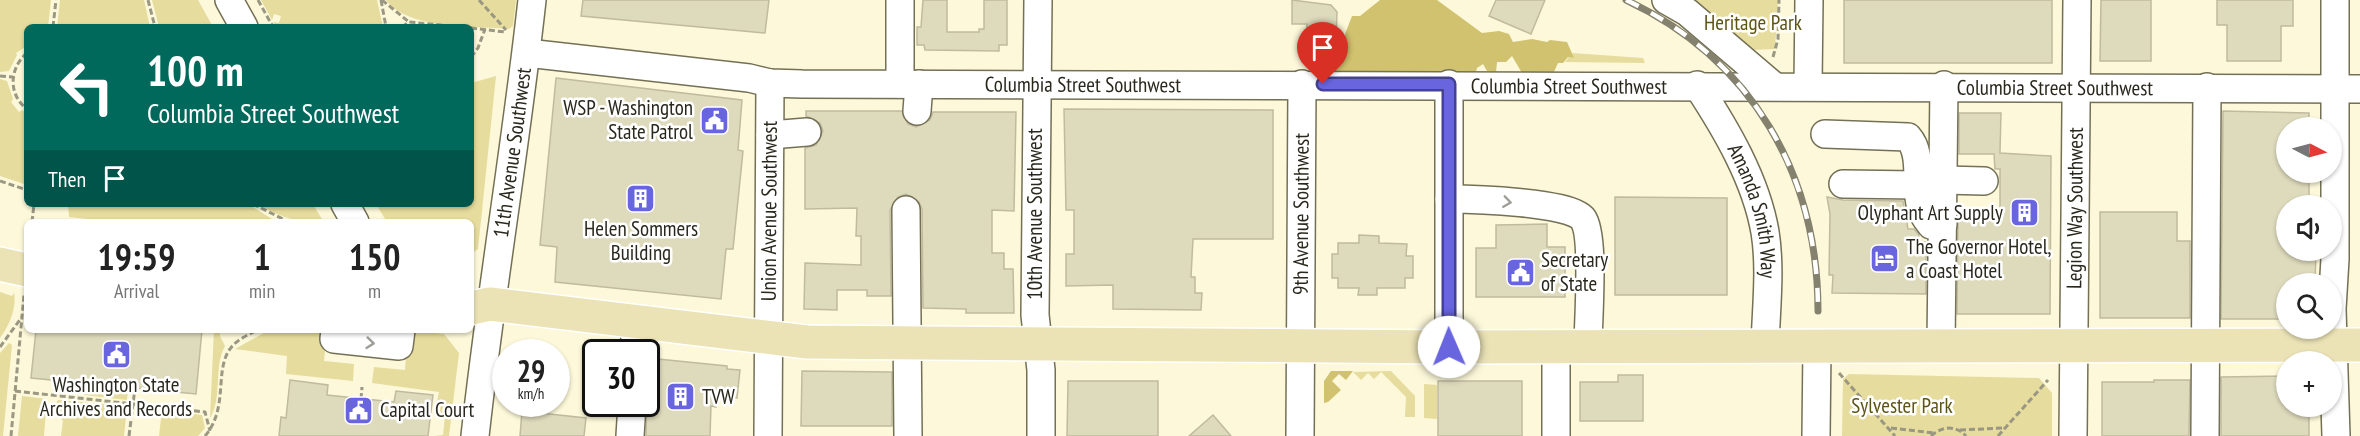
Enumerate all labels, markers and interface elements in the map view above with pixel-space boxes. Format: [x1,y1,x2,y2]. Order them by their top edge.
park label: Heritage Park [1704,9,1802,36]
pin [1297,22,1348,84]
icon: arrive [1306,31,1339,64]
text: 100 m [147,43,244,98]
icon: left [48,48,126,126]
street label: 11th Avenue Southwest [487,66,537,239]
street label: Columbia Street Southwest [985,71,1181,98]
street label: Columbia Street Southwest [1471,72,1667,100]
street label: Columbia Street Southwest [1957,74,2153,101]
place label: WSP - Washington State Patrol [563,94,693,145]
text: Columbia Street Southwest [147,96,399,130]
public building icon: WSP - Washington State Patrol [698,104,730,136]
north arrow [2276,117,2342,183]
map controls [2276,117,2342,417]
street label: Union Avenue Southwest [755,120,783,301]
street label: Legion Way Southwest [2060,127,2089,289]
street label: 10th Avenue Southwest [1021,128,1048,300]
street label: 9th Avenue Southwest [1287,133,1315,295]
street label: Amanda Smith Way [1722,139,1782,279]
icon: arrive [98,162,131,195]
text: Then [48,165,86,193]
building icon: Helen Sommers Building [625,182,657,214]
one-way arrow [1503,195,1512,208]
button: sound [2276,195,2342,261]
building icon: Olyphant Art Supply [2008,197,2040,229]
place label: Olyphant Art Supply [1857,199,2003,226]
place label: Helen Sommers Building [584,215,698,266]
text: 19:59 [98,233,175,280]
text: 1 [253,233,271,280]
text: 150 [349,233,400,280]
place label: The Governor Hotel, a Coast Hotel [1906,233,2052,284]
hotel icon: The Governor Hotel, a Coast Hotel [1869,243,1901,275]
place label: Secretary of State [1541,246,1608,297]
public building icon: Secretary of State [1504,256,1536,288]
button: search [2276,273,2342,339]
text: Arrival [114,278,159,304]
text: min [249,278,275,304]
text: m [368,278,381,304]
position arrow [1417,315,1481,379]
one-way arrow [365,336,374,349]
public building icon: Washington State Archives and Records [100,338,132,370]
speed limit sign: 30 [582,339,660,417]
text: 29 [517,351,545,390]
button: + [2276,351,2342,417]
place label: Washington State Archives and Records [40,371,192,422]
building icon: TVW [665,381,697,413]
place label: TVW [702,383,735,410]
text: km/h [518,384,544,403]
park label: Sylvester Park [1851,392,1953,419]
public building icon: Capital Court [343,394,375,426]
place label: Capital Court [380,396,474,423]

